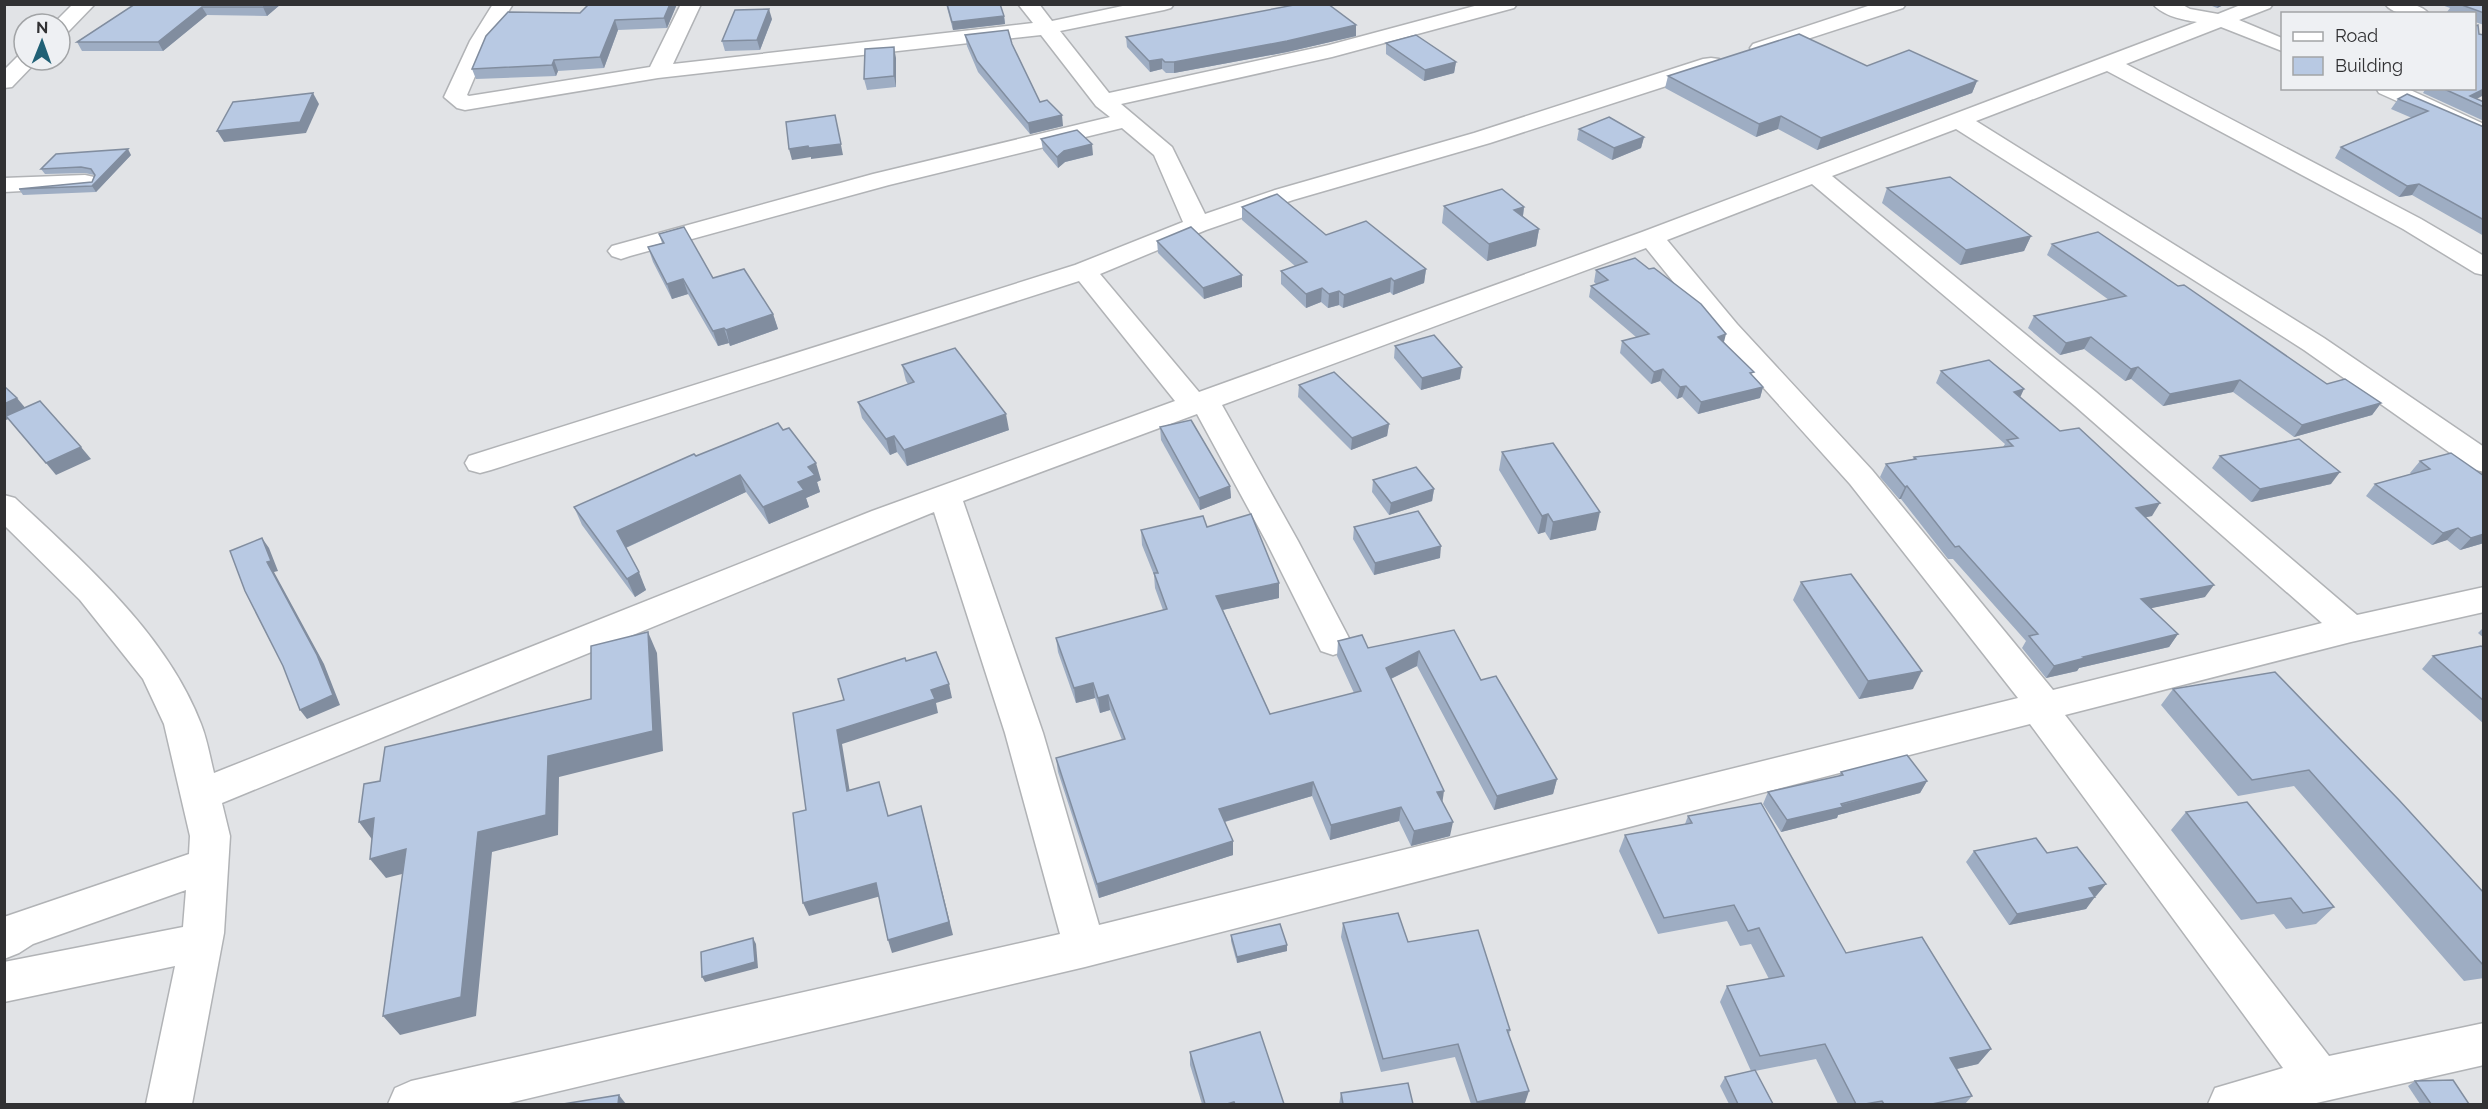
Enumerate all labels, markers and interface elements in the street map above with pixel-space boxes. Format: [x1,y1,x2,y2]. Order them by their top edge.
north arrow [12,12,72,72]
legend [2281,12,2476,90]
text: N [36,18,49,37]
text: Road [2335,25,2378,46]
text: Building [2335,55,2403,76]

